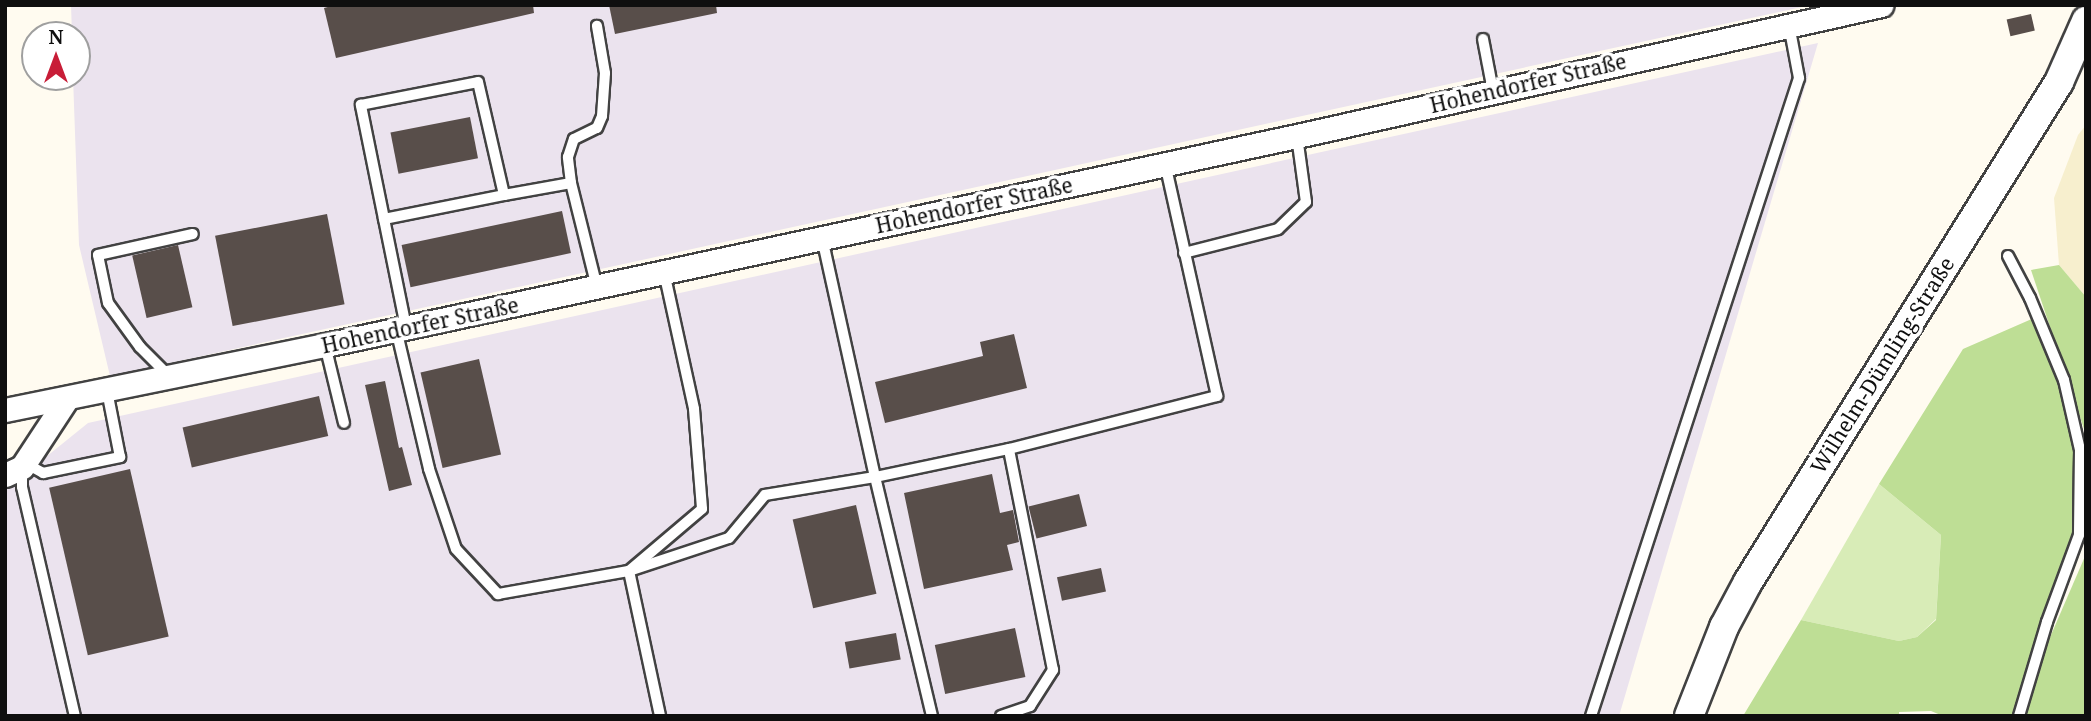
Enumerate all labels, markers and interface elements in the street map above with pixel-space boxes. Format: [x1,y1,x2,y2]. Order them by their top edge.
north arrow [21,21,91,91]
text: N [49,24,63,50]
street label: Hohendorfer Straße [1427,48,1629,118]
street label: Hohendorfer Straße [873,172,1075,238]
street label: Wilhelm-Dümling-Straße [1805,252,1959,478]
street label: Hohendorfer Straße [319,292,521,358]

